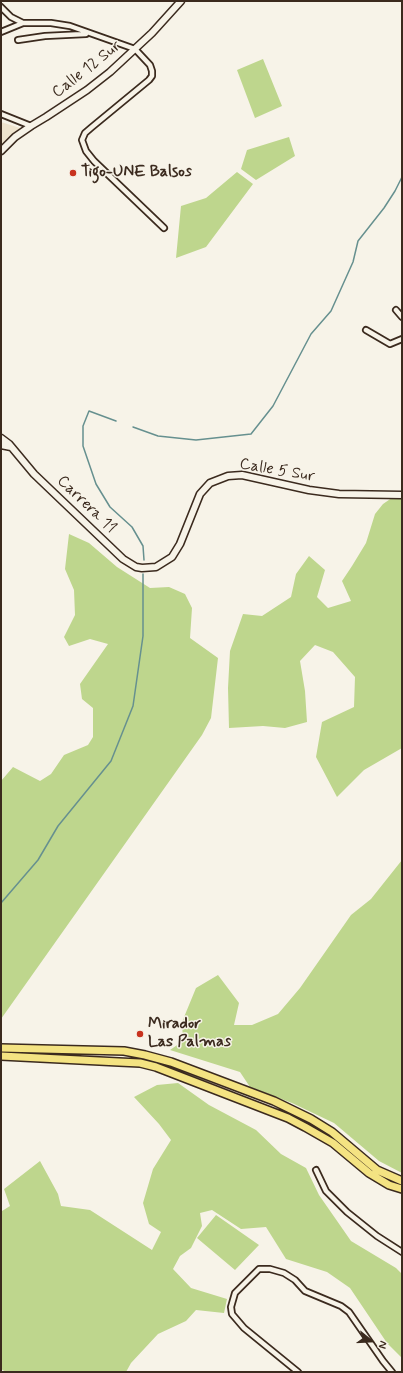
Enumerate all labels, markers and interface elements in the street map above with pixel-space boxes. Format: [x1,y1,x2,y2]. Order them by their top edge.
street label: Calle 12 Sur [49,37,125,103]
place label: Tigo-UNE Balsos [81,163,192,183]
marker: Tigo-UNE Balsos [68,168,78,178]
street label: Calle 5 Sur [238,455,316,487]
street label: Carrera 11 [52,472,120,538]
place label: Mirador Las Palmas [148,1015,231,1053]
marker: Mirador Las Palmas [135,1029,145,1039]
north arrow [351,1321,391,1361]
text: N [375,1339,390,1350]

